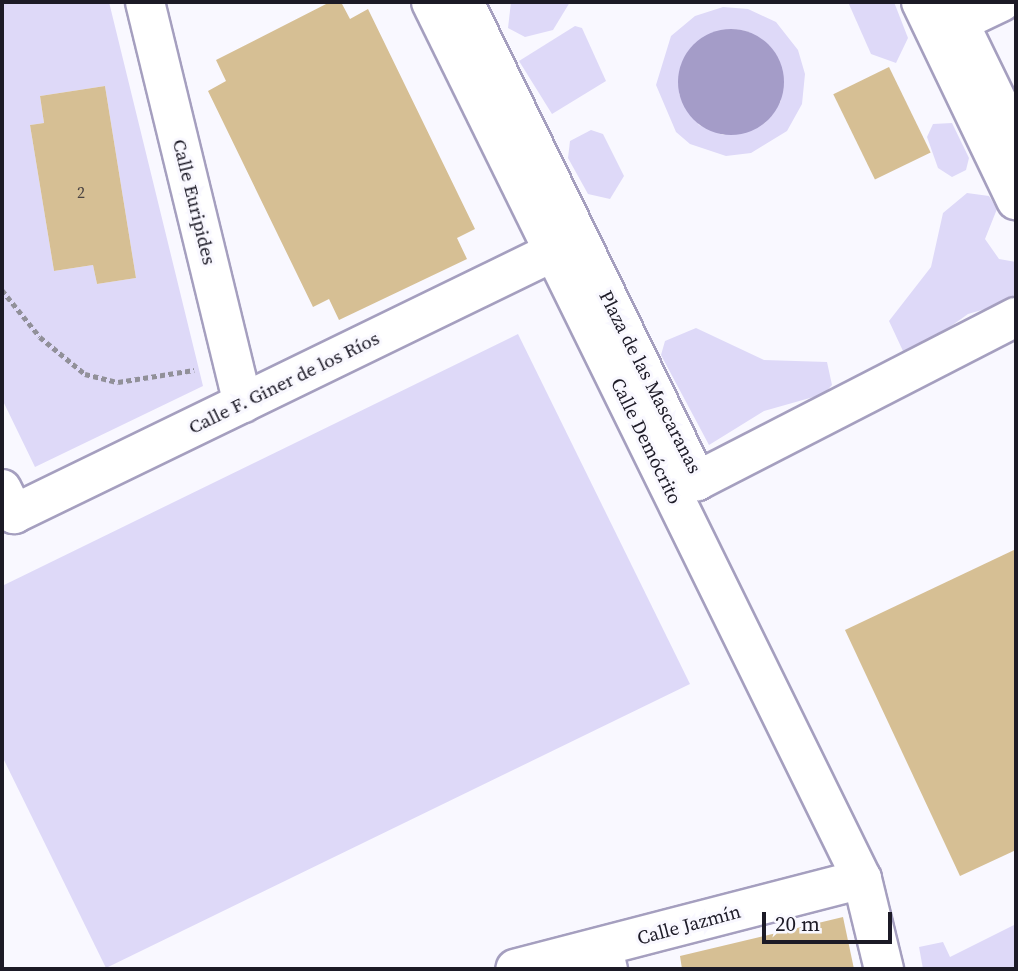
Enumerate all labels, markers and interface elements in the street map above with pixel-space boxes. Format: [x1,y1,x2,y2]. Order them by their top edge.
street label: Calle Euripides [167,137,221,267]
house number: 2 [77,182,85,202]
street label: Plaza de las Mascaranas [594,287,706,477]
street label: Calle F. Giner de los Ríos [185,327,383,439]
street label: Calle Demócrito [606,374,686,508]
scale bar [766,898,895,942]
street label: Calle Jazmín [635,900,743,950]
text: 20 m [775,909,820,938]

